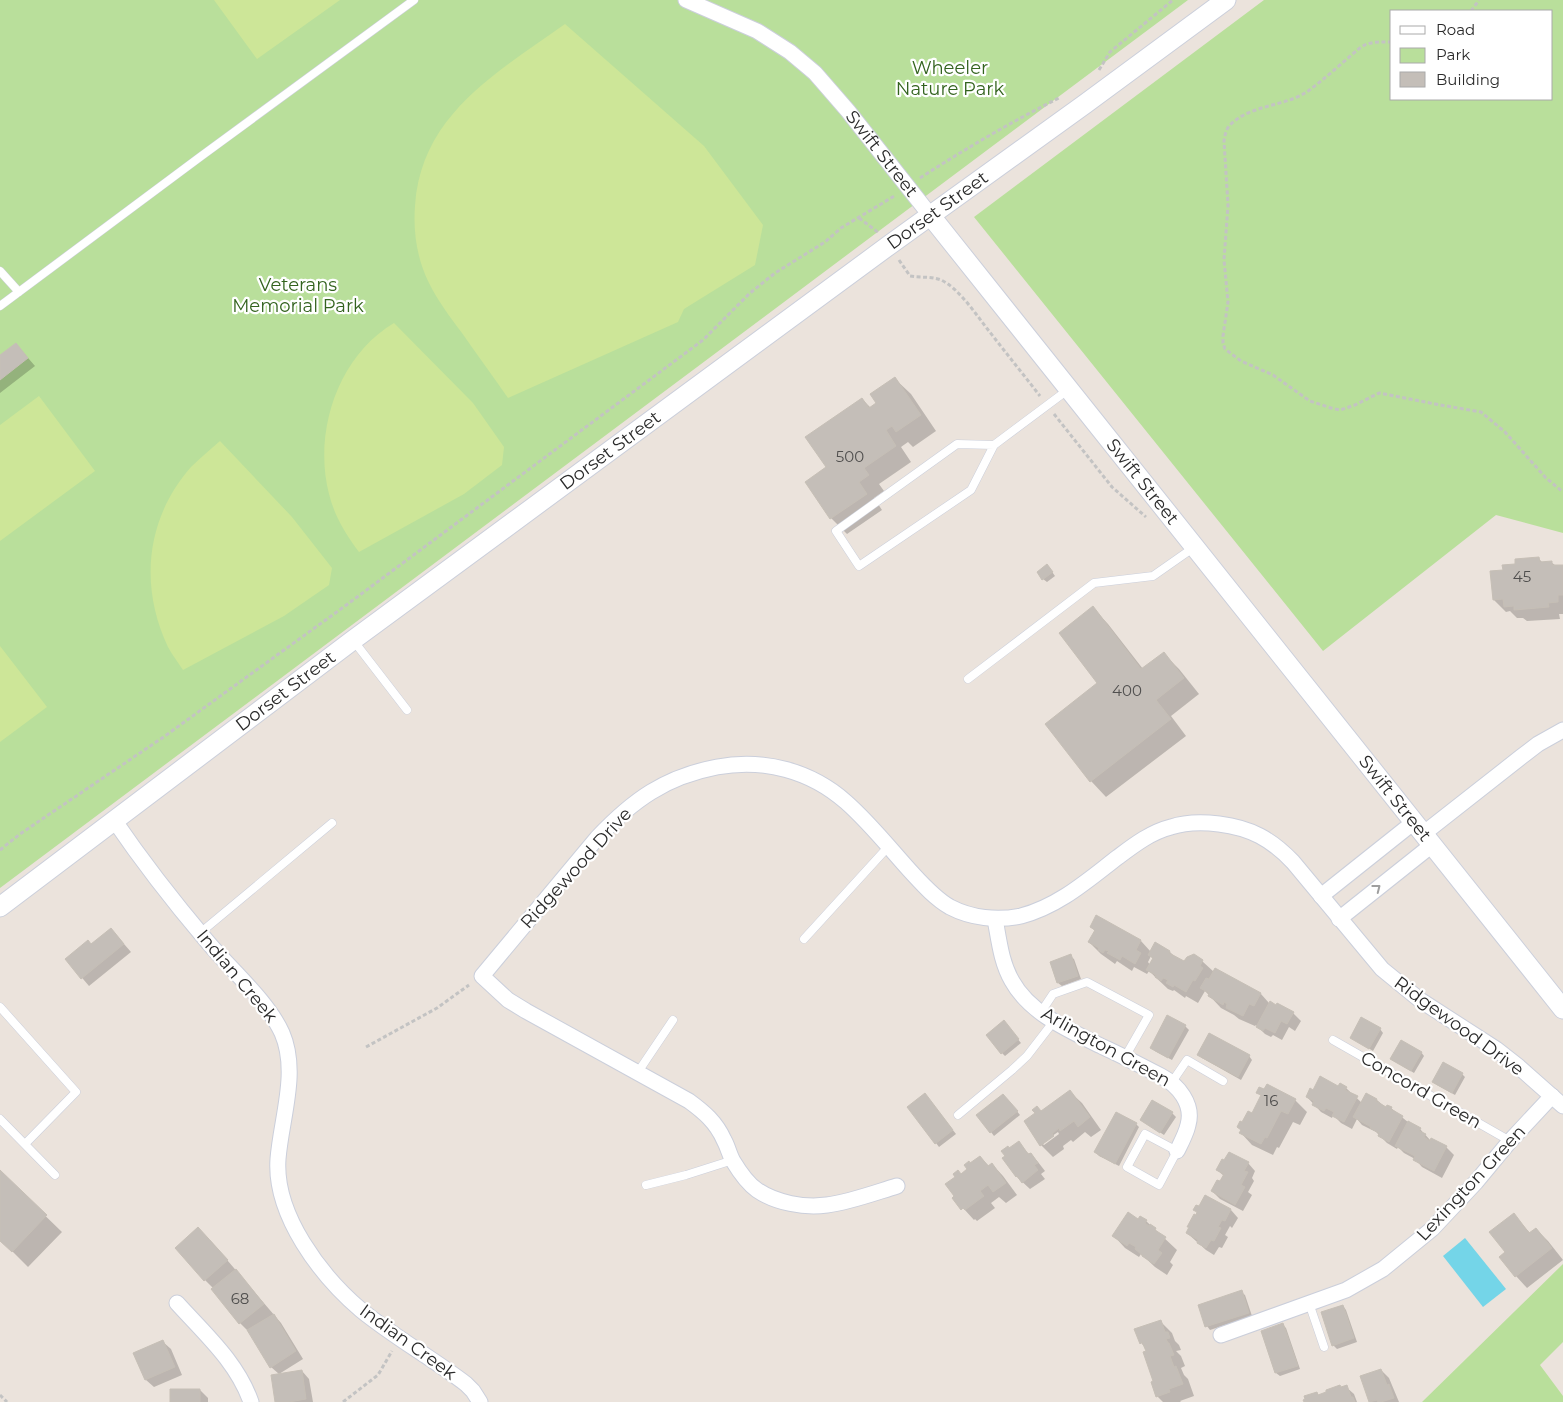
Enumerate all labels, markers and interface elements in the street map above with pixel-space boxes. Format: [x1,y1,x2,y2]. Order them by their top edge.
legend [1390,10,1553,100]
text: Road [1436,20,1475,39]
text: Park [1436,45,1470,64]
park label: Wheeler Nature Park [896,57,1004,100]
text: Building [1436,70,1500,89]
street label: Swift Street [841,106,923,201]
street label: Dorset Street [883,166,992,254]
park label: Veterans Memorial Park [232,274,364,317]
street label: Dorset Street [556,406,665,495]
street label: Swift Street [1102,434,1184,529]
house number: 500 [836,447,864,466]
house number: 45 [1513,567,1531,586]
street label: Dorset Street [231,646,340,736]
house number: 400 [1112,681,1142,700]
street label: Swift Street [1354,751,1436,846]
street label: Ridgewood Drive [516,803,636,933]
one-way arrow [1371,886,1380,894]
street label: Indian Creek [192,925,282,1027]
street label: Ridgewood Drive [1390,971,1528,1081]
street label: Arlington Green [1038,1002,1174,1092]
street label: Concord Green [1357,1047,1485,1133]
house number: 16 [1264,1091,1278,1110]
street label: Lexington Green [1412,1121,1530,1245]
house number: 68 [231,1289,249,1308]
street label: Indian Creek [355,1299,461,1385]

